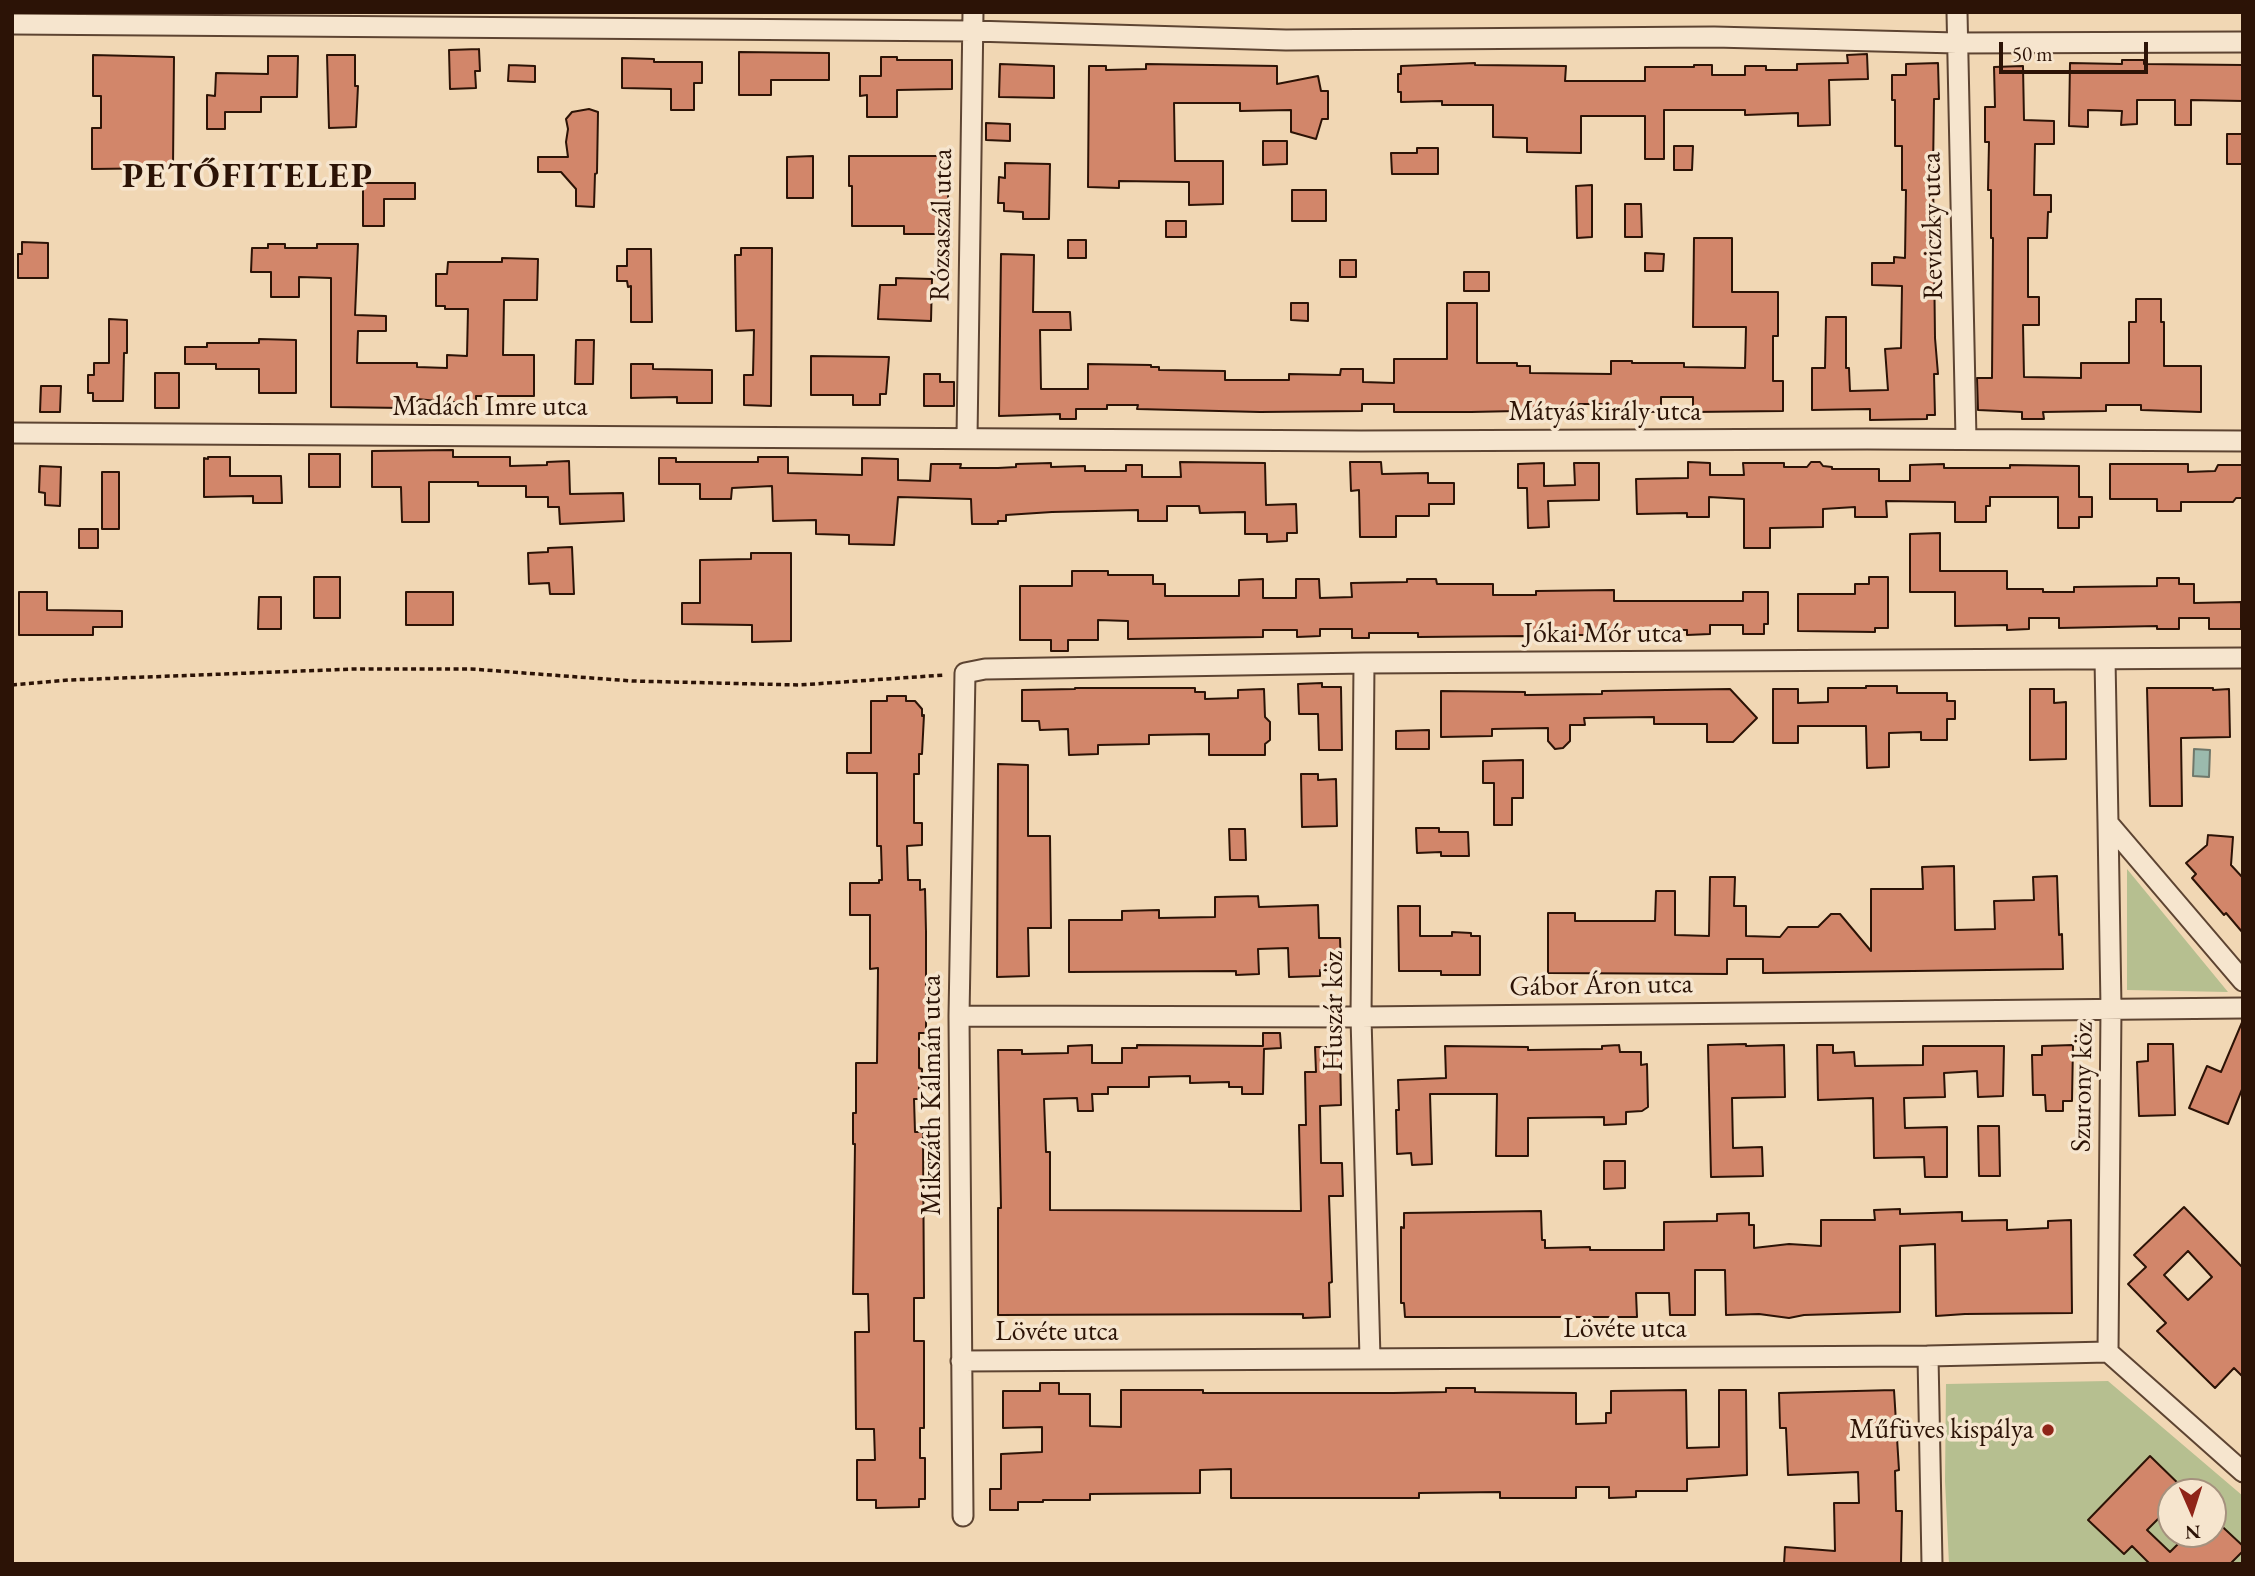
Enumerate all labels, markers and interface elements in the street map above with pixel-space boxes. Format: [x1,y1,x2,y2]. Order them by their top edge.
scale bar [2003,28,2152,72]
text: 50 m [2012,40,2053,67]
street label: Rózsaszál utca [924,148,960,302]
street label: Reviczky utca [1915,152,1951,300]
district label: PETŐFITELEP [123,156,373,198]
street label: Madách Imre utca [392,390,588,424]
street label: Mátyás király utca [1508,395,1702,429]
street label: Jókai Mór utca [1524,617,1682,651]
street label: Huszár köz [1317,951,1351,1071]
street label: Gábor Áron utca [1509,968,1693,1004]
street label: Mikszáth Kálmán utca [915,975,949,1215]
street label: Szurony köz [2065,1022,2101,1152]
street label: Lövéte utca [1563,1312,1687,1346]
street label: Lövéte utca [995,1315,1119,1349]
place label: Műfüves kispálya [1849,1413,2034,1447]
marker: Műfüves kispálya [2040,1422,2056,1438]
north arrow [2157,1478,2227,1548]
text: N [2185,1520,2201,1545]

